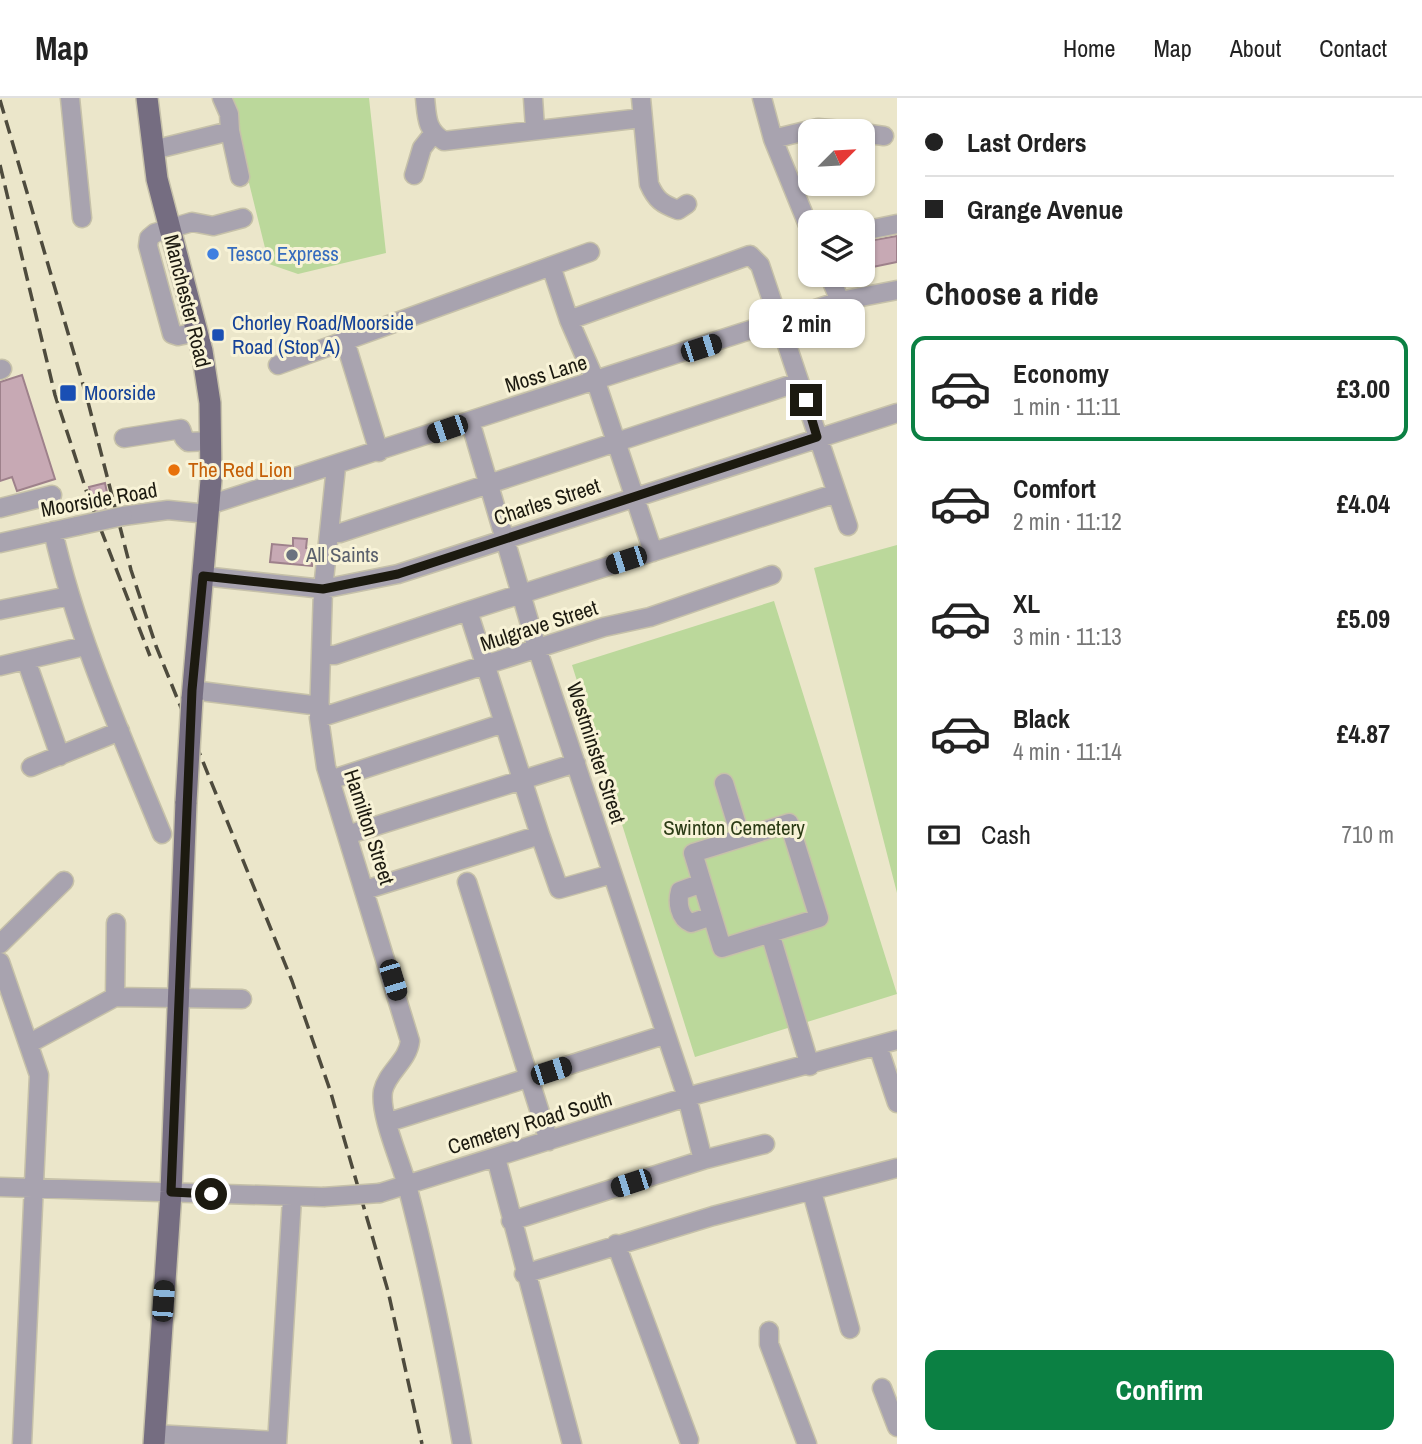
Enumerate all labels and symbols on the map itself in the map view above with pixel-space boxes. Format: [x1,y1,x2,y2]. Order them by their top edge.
north arrow [798,119,875,196]
street label: Manchester Road [157,231,218,370]
place label: Tesco Express [227,239,339,268]
marker: Tesco Express [205,246,221,262]
callout: 2 min [748,299,864,348]
place label: Chorley Road/Moorside Road (Stop A) [232,308,414,361]
marker: Chorley Road/Moorside Road (Stop A) [210,327,226,343]
car [678,332,725,364]
street label: Moss Lane [501,347,590,400]
place label: Moorside [84,378,156,407]
marker: Moorside [58,383,78,403]
route end [790,384,822,416]
car [424,412,471,446]
place label: The Red Lion [188,455,292,484]
marker: The Red Lion [166,462,182,478]
street label: Charles Street [490,471,604,532]
street label: Moorside Road [38,475,159,524]
place label: All Saints [305,540,379,569]
car [603,544,650,576]
marker: All Saints [284,547,300,563]
street label: Mulgrave Street [477,593,601,658]
street label: Westminster Street [560,678,633,827]
street label: Hamilton Street [337,765,402,888]
park label: Swinton Cemetery [663,813,805,842]
car [377,957,410,1003]
car [528,1055,575,1087]
street label: Cemetery Road South [444,1084,616,1161]
car [608,1167,655,1199]
route start [195,1178,227,1210]
car [152,1279,175,1323]

